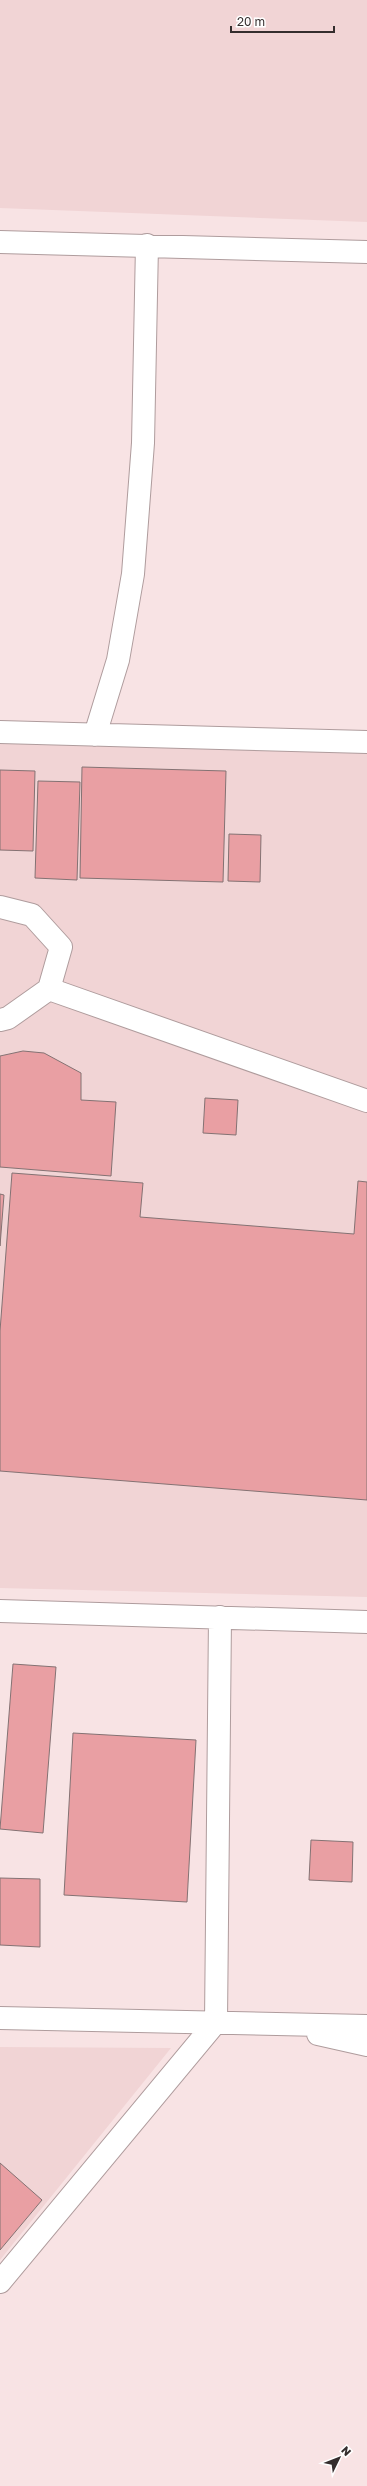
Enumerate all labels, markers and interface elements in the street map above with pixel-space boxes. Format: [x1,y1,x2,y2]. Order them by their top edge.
scale bar [231,8,334,34]
text: 20 m [237,14,265,29]
north arrow [319,2438,359,2478]
text: N [339,2443,354,2458]

